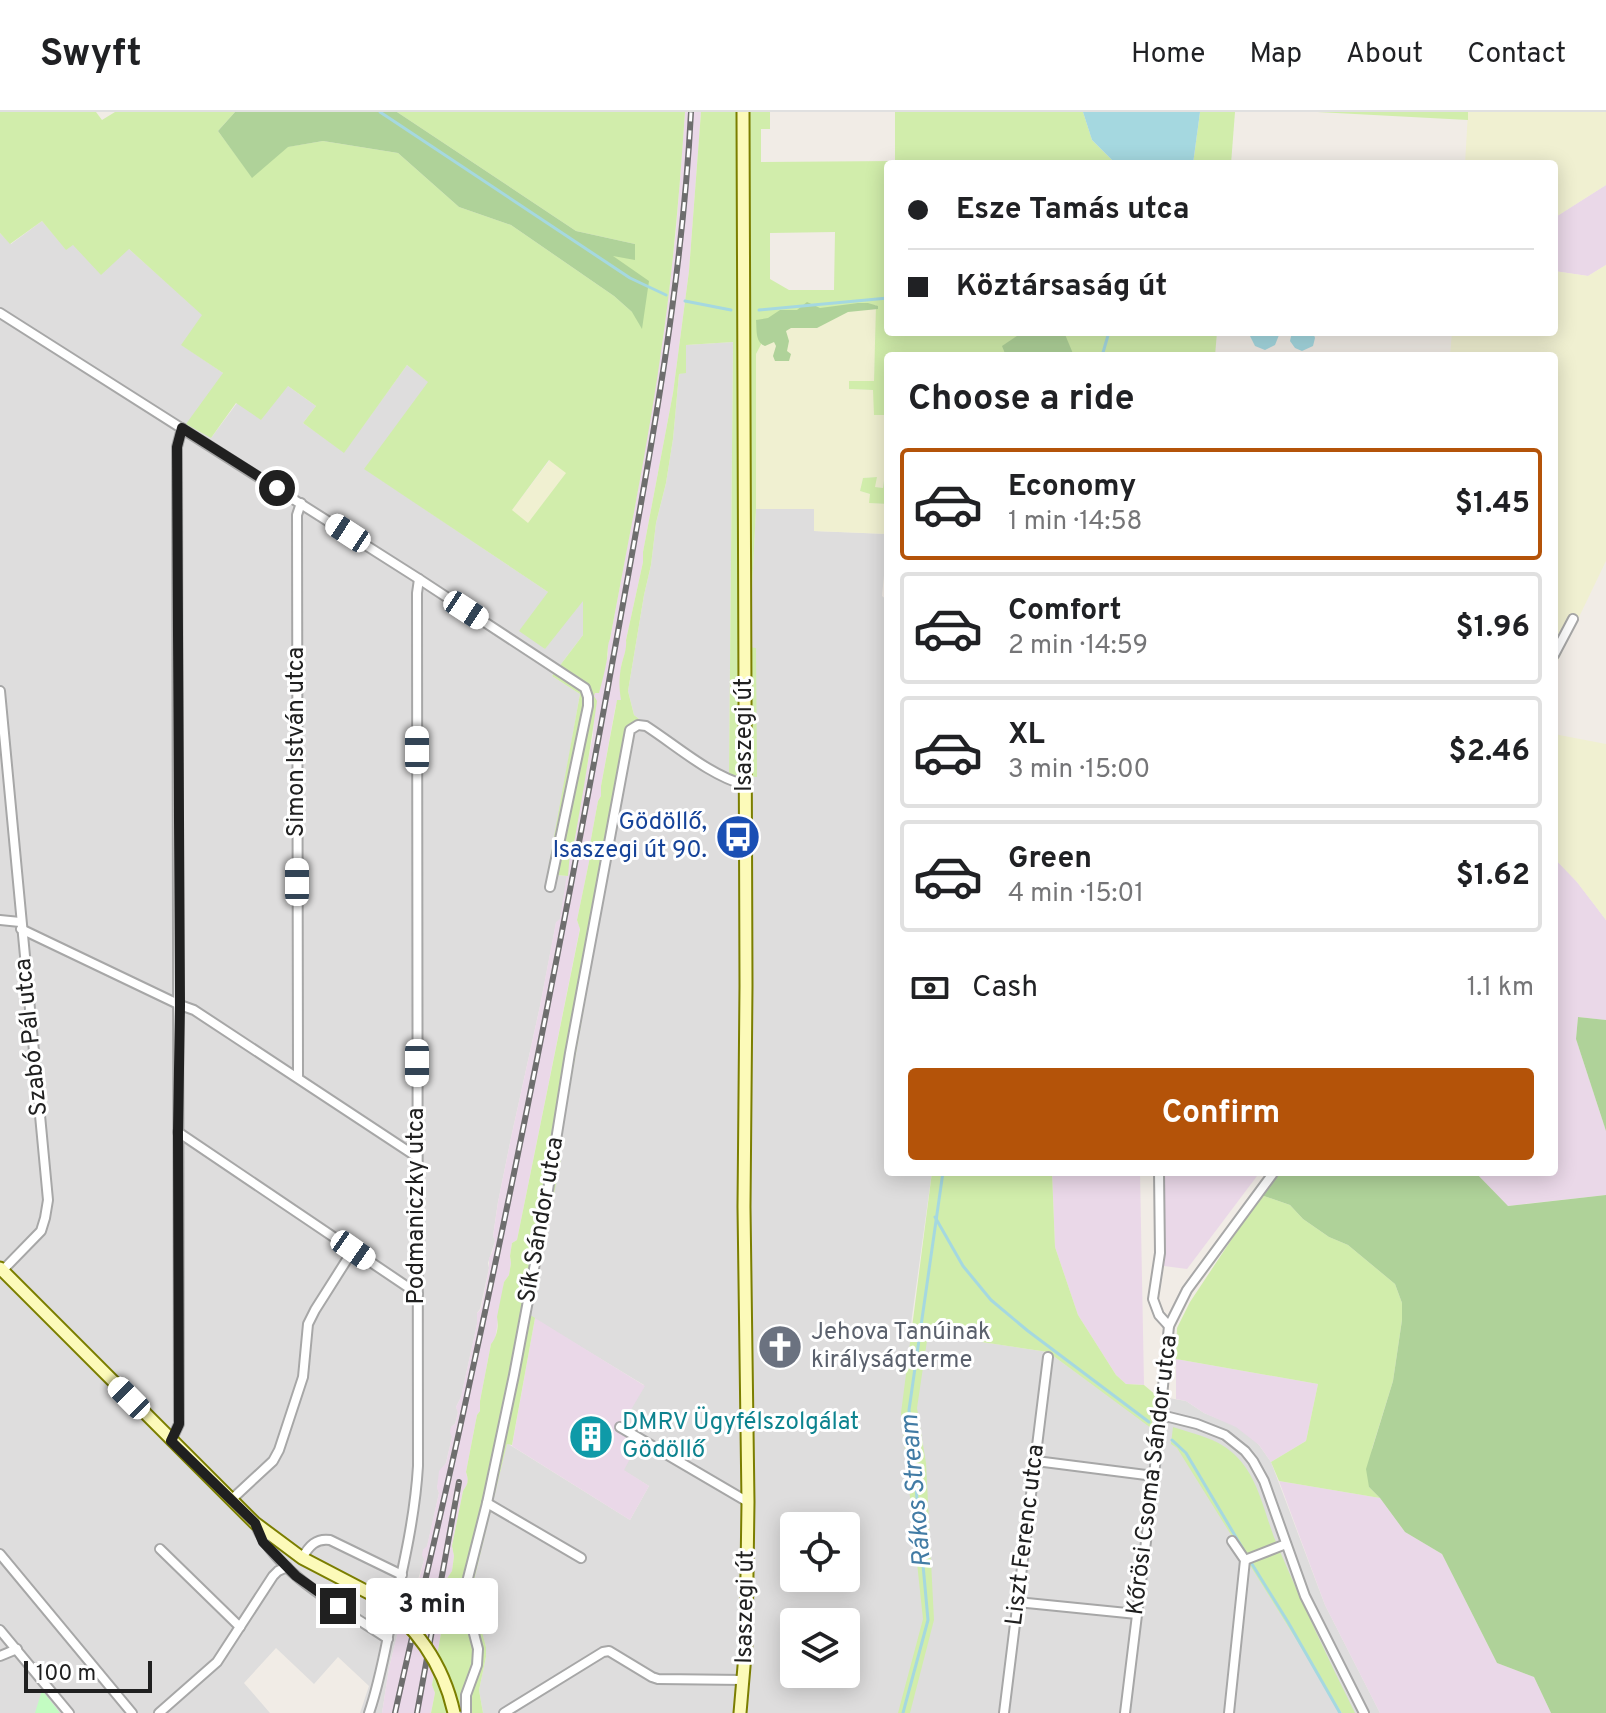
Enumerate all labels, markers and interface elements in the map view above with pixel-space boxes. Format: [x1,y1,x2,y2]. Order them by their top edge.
text: Swyft [40,31,142,80]
text: Home [1131,37,1205,73]
text: Map [1249,37,1302,73]
text: About [1346,37,1423,73]
text: Contact [1467,37,1566,73]
text: Esze Tamás utca [956,192,1189,229]
text: Köztársaság út [956,269,1167,306]
text: Choose a ride [908,377,1134,423]
icon: car [912,468,984,540]
text: Economy [1008,469,1136,506]
route start [259,470,295,506]
text: $1.45 [1455,486,1530,523]
text: 1 min · 14:58 [1008,506,1143,539]
car [321,510,375,556]
car [439,587,493,633]
icon: car [912,592,984,664]
text: Comfort [1008,593,1121,630]
text: $1.96 [1456,610,1530,647]
text: 2 min · 14:59 [1008,630,1148,663]
street label: Simon István utca [282,647,312,837]
street label: Isaszegi út [730,678,760,792]
icon: car [912,716,984,788]
text: XL [1008,717,1045,754]
car [405,726,429,774]
text: $2.46 [1449,734,1530,771]
text: 3 min · 15:00 [1008,754,1150,787]
place label: Gödöllő, Isaszegi út 90. [552,808,707,866]
bus stop icon: Gödöllő, Isaszegi út 90. [714,813,762,861]
icon: car [912,840,984,912]
text: Green [1008,841,1092,878]
car [285,858,309,906]
text: $1.62 [1456,858,1530,895]
text: 4 min · 15:01 [1008,878,1144,911]
street label: Szabó Pál utca [9,957,55,1117]
icon: cash [908,966,952,1010]
text: Cash [972,970,1038,1007]
text: 1.1 km [1467,972,1534,1005]
car [405,1039,429,1087]
button: Confirm [908,1068,1534,1160]
street label: Podmaniczky utca [402,1108,432,1304]
street label: Sík Sándor utca [513,1135,571,1305]
car [326,1226,380,1274]
place label: Jehova Tanúinak királyságterme [811,1318,991,1376]
church icon: Jehova Tanúinak királyságterme [756,1323,804,1371]
street label: Kőrösi Csoma Sándor utca [1121,1333,1185,1617]
car [104,1373,154,1423]
place label: DMRV Ügyfélszolgálat Gödöllő [622,1406,859,1466]
water label: Rákos Stream [894,1412,940,1569]
building icon: DMRV Ügyfélszolgálat Gödöllő [567,1413,615,1461]
street label: Liszt Ferenc utca [1000,1443,1052,1627]
map controls [780,1512,860,1688]
button: locate [780,1512,860,1592]
street label: Isaszegi út [730,1550,762,1664]
callout: 3 min [366,1578,498,1634]
route end [320,1588,356,1624]
text: 3 min [398,1589,466,1622]
button: layers [780,1608,860,1688]
scale bar [24,1657,152,1693]
text: 100 m [36,1661,96,1688]

